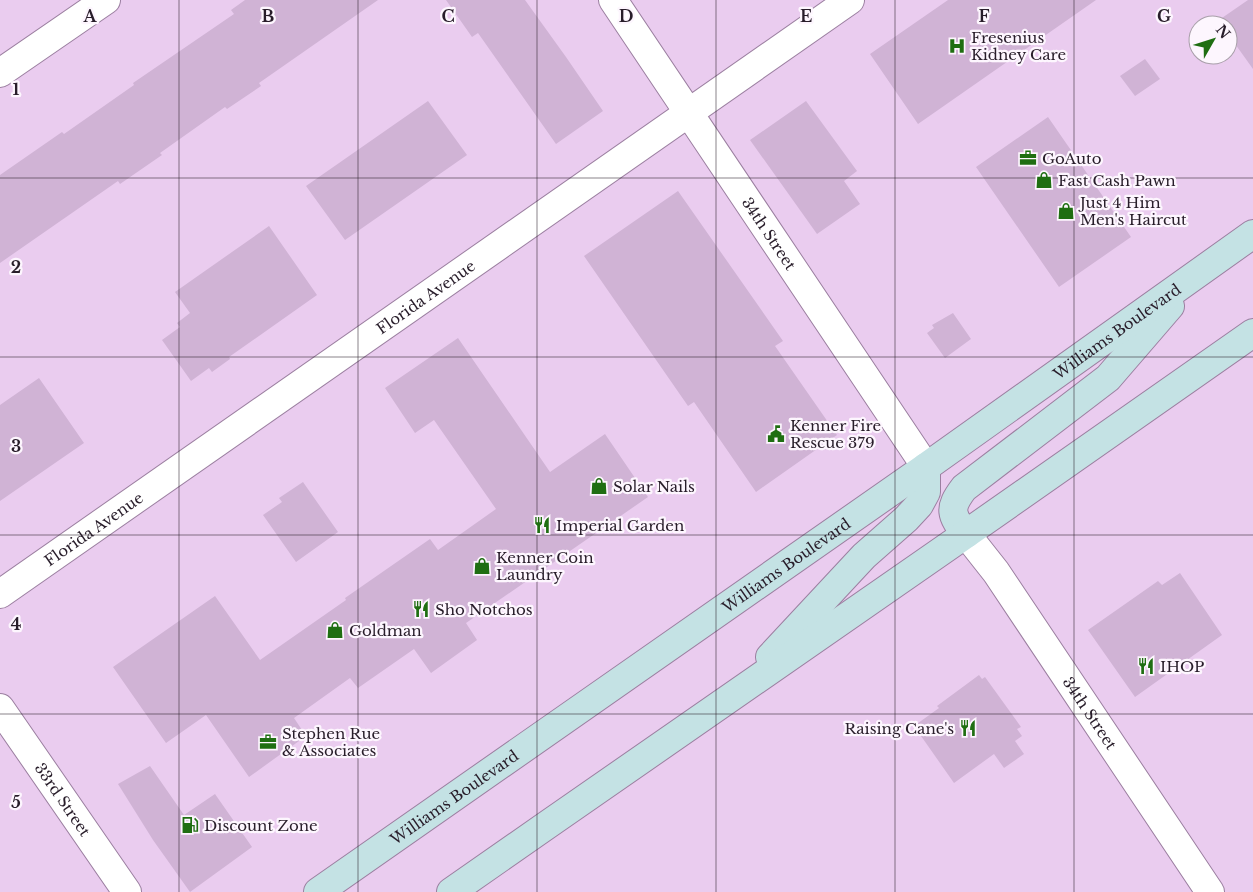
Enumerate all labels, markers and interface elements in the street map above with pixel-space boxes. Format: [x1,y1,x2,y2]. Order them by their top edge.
text: A [83,6,98,26]
text: B [262,6,275,26]
text: C [441,6,455,26]
text: D [619,6,633,26]
text: E [800,6,812,26]
text: F [978,6,990,26]
text: G [1157,6,1171,26]
north arrow [1188,15,1238,65]
text: N [1212,21,1234,43]
place label: Fresenius Kidney Care [971,28,1066,64]
hospital icon: Fresenius Kidney Care [947,36,967,56]
text: 1 [13,79,20,99]
office icon: GoAuto [1018,148,1038,168]
place label: GoAuto [1042,149,1102,168]
shop icon: Fast Cash Pawn [1034,170,1054,190]
place label: Fast Cash Pawn [1058,171,1176,190]
street label: 34th Street [738,193,801,274]
place label: Just 4 Him Men's Haircut [1078,193,1187,229]
shop icon: Just 4 Him Men's Haircut [1056,201,1076,221]
street label: Florida Avenue [372,256,479,338]
text: 2 [11,257,21,277]
street label: Williams Boulevard [1048,279,1184,384]
place label: Kenner Fire Rescue 379 [790,416,881,452]
public building icon: Kenner Fire Rescue 379 [766,424,786,444]
text: 3 [11,436,21,456]
shop icon: Solar Nails [589,476,609,496]
place label: Solar Nails [613,477,695,496]
street label: Florida Avenue [40,488,147,570]
street label: Williams Boulevard [717,513,854,617]
restaurant icon: Imperial Garden [532,515,552,535]
place label: Imperial Garden [556,516,684,535]
place label: Kenner Coin Laundry [496,548,594,584]
shop icon: Kenner Coin Laundry [472,556,492,576]
restaurant icon: Sho Notchos [411,599,431,619]
place label: Sho Notchos [435,600,533,619]
text: 4 [11,614,21,634]
shop icon: Goldman [325,620,345,640]
place label: Goldman [349,621,422,640]
restaurant icon: IHOP [1136,656,1156,676]
place label: IHOP [1160,657,1204,676]
street label: 34th Street [1059,673,1122,753]
restaurant icon: Raising Cane's [958,718,978,738]
place label: Raising Cane's [844,719,954,738]
place label: Stephen Rue & Associates [282,724,380,760]
office icon: Stephen Rue & Associates [258,732,278,752]
street label: Williams Boulevard [385,745,522,849]
street label: 33rd Street [31,759,95,840]
text: 5 [11,792,21,812]
fuel station icon: Discount Zone [180,815,200,835]
place label: Discount Zone [204,816,318,835]

